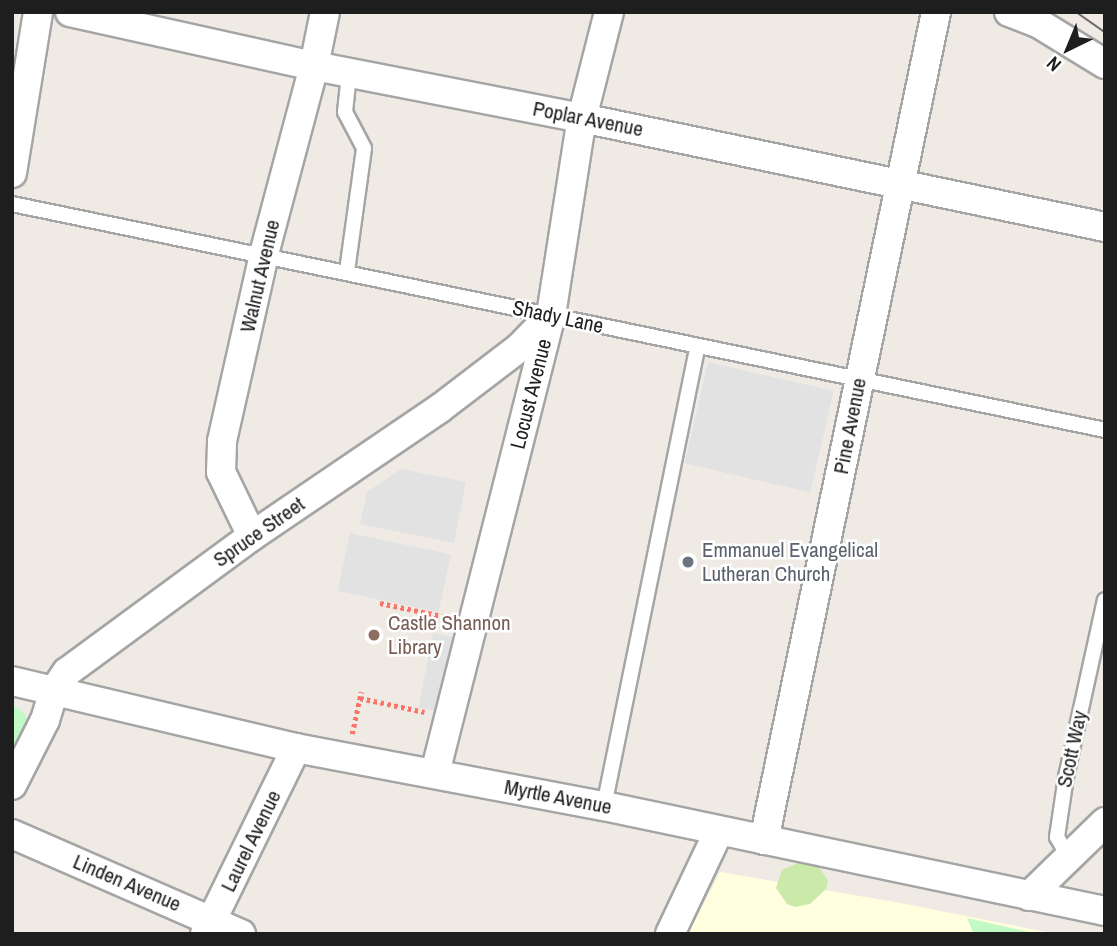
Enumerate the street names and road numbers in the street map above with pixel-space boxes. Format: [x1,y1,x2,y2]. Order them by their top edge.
street label: Poplar Avenue [530,96,646,142]
street label: Walnut Avenue [235,217,285,335]
street label: Shady Lane [510,295,606,339]
street label: Locust Avenue [505,336,557,452]
street label: Pine Avenue [828,375,872,477]
street label: Spruce Street [209,491,309,573]
street label: Scott Way [1052,708,1092,790]
street label: Myrtle Avenue [502,774,614,820]
street label: Laurel Avenue [215,786,287,896]
street label: Linden Avenue [69,849,185,917]

